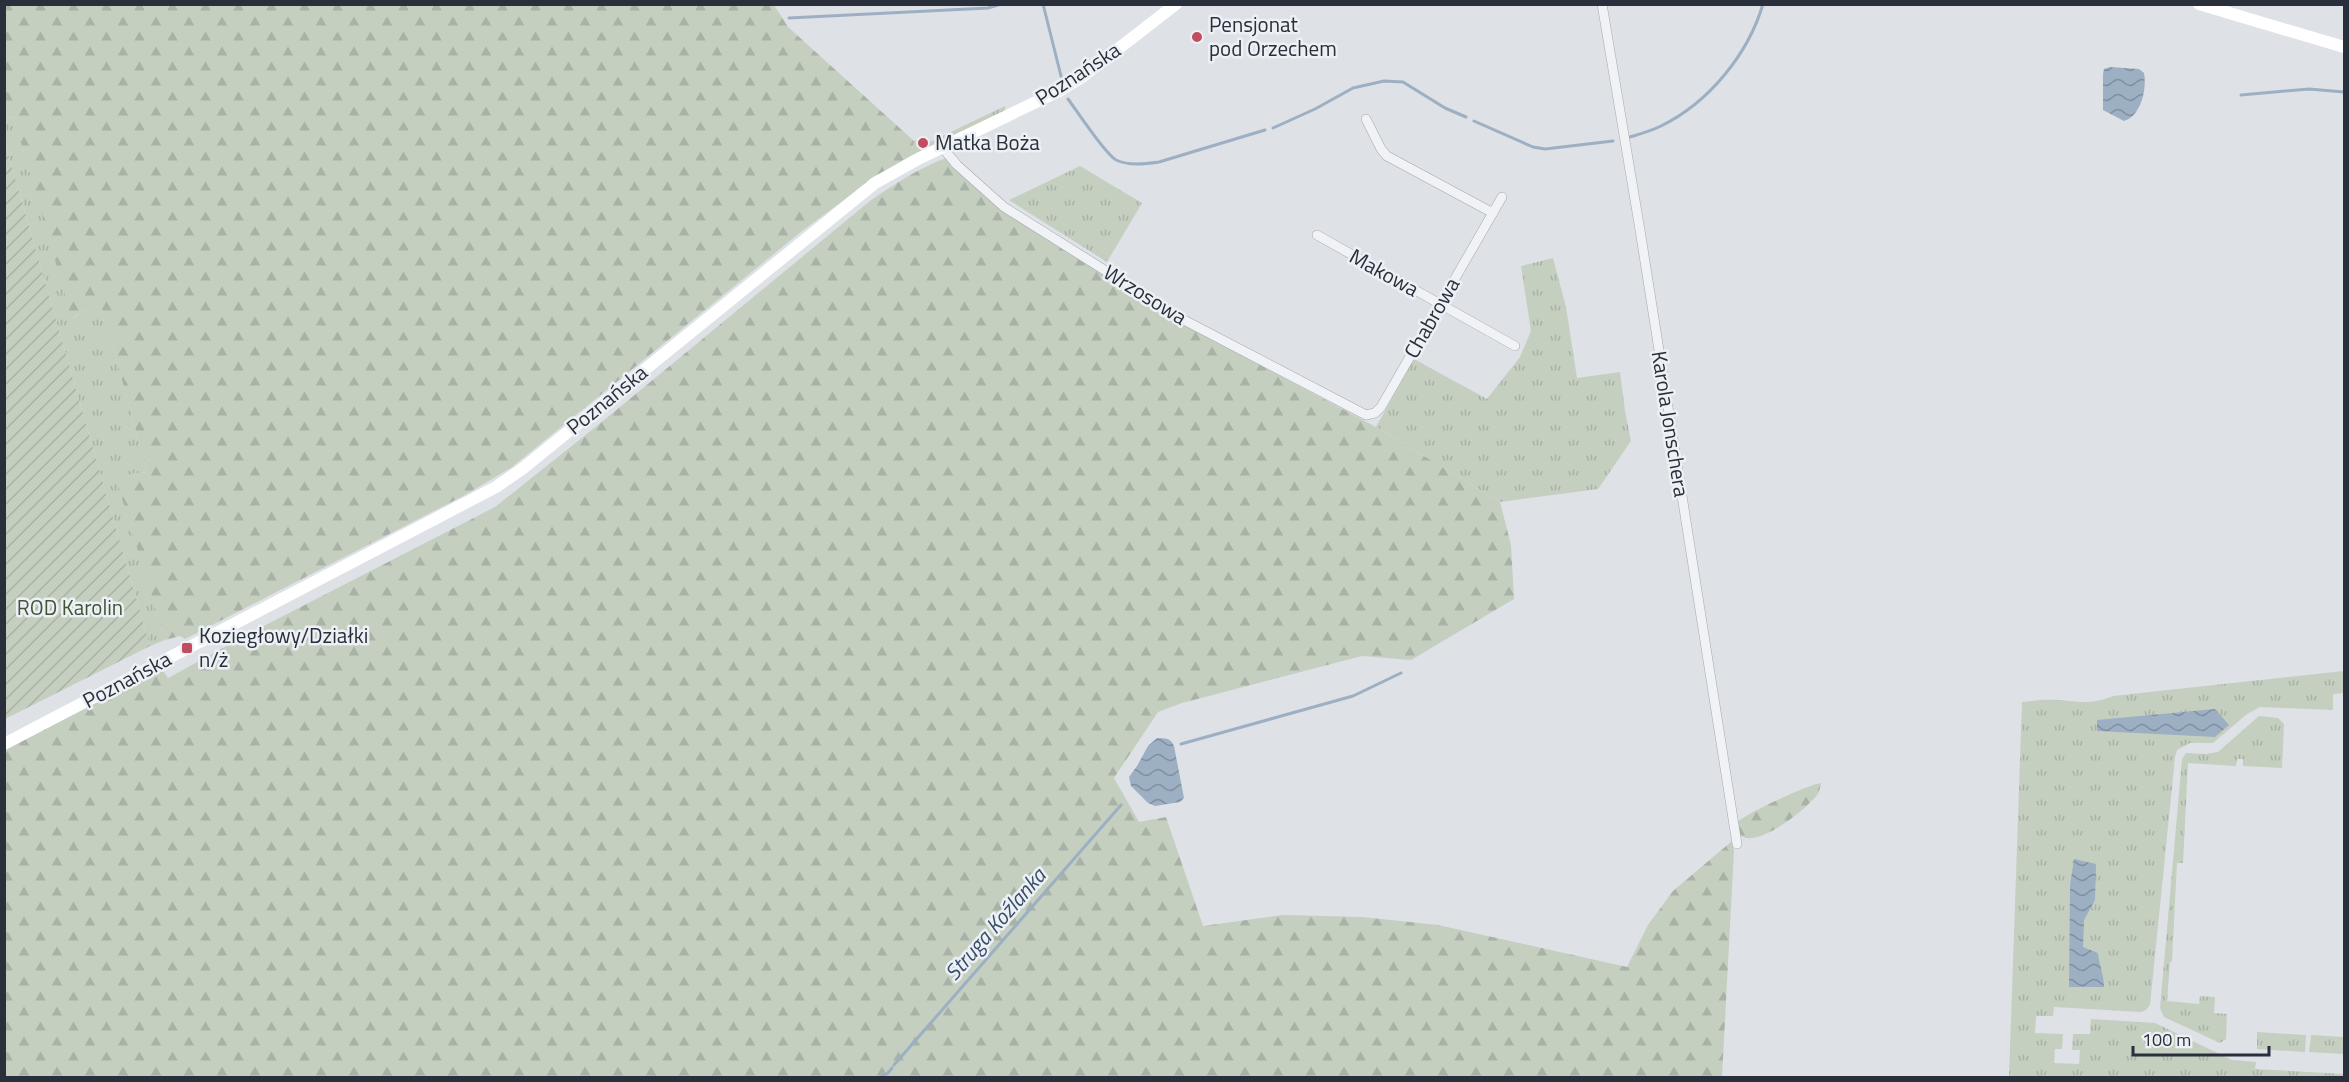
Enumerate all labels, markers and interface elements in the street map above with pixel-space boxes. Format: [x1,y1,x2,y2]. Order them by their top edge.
place label: Pensjonat pod Orzechem [1209,8,1337,64]
marker: Pensjonat pod Orzechem [1190,30,1204,44]
street label: Poznańska [1028,33,1127,113]
place label: Matka Boża [935,126,1040,158]
marker: Matka Boża [916,136,930,150]
street label: Makowa [1344,240,1426,305]
street label: Wrzosowa [1097,256,1194,333]
street label: Chabrowa [1395,271,1467,364]
street label: Karola Jonschera [1644,348,1698,500]
street label: Poznańska [559,356,654,442]
park label: ROD Karolin [17,591,123,623]
place label: Koziegłowy/Działki n/ż [199,619,368,675]
marker: Koziegłowy/Działki n/ż [180,641,194,655]
street label: Poznańska [76,642,177,716]
water label: Struga Koźlanka [936,858,1055,988]
scale bar [2133,1019,2270,1057]
text: 100 m [2142,1026,2191,1053]

